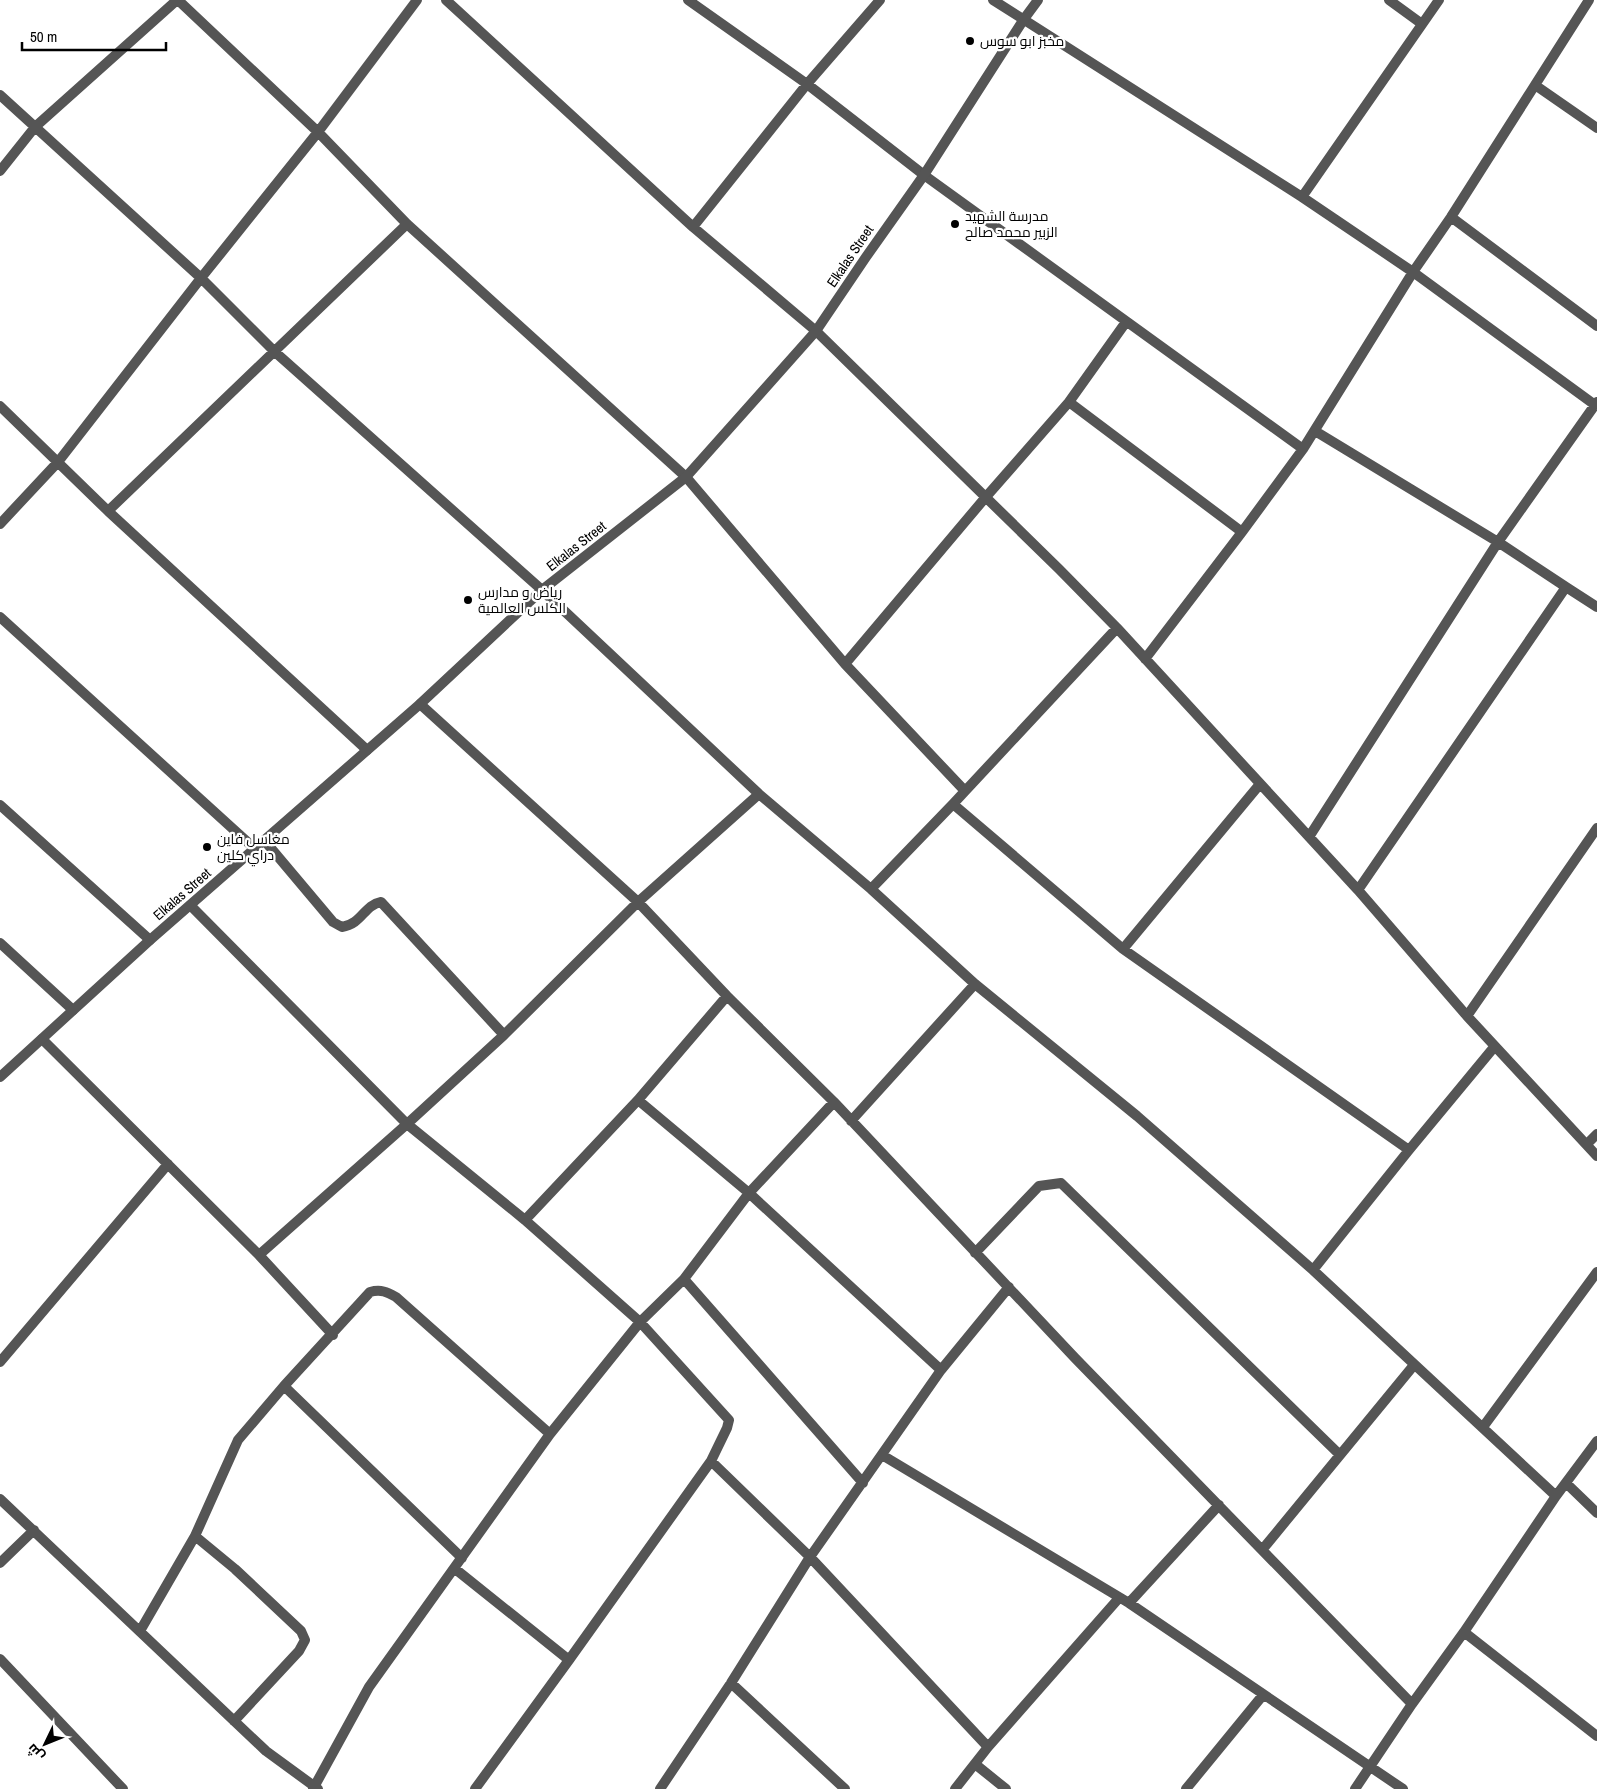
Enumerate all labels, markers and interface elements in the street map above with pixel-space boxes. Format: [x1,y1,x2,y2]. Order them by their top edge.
scale bar [22,20,166,52]
text: 50 m [30,26,57,47]
place label: مخبز ابو سوس [980,32,1064,50]
marker: مخبز ابو سوس [964,35,976,47]
place label: مدرسة الشهيد الزبير محمد صالح [965,207,1058,241]
marker: مدرسة الشهيد الزبير محمد صالح [949,218,961,230]
street label: Elkalas Street [823,222,877,290]
street label: Elkalas Street [543,517,609,575]
place label: رياض و مدارس الكلس العالمية [478,583,566,617]
marker: رياض و مدارس الكلس العالمية [462,594,474,606]
place label: مغاسل فاين دراي كلين [217,830,290,867]
marker: مغاسل فاين دراي كلين [201,841,213,853]
street label: Elkalas Street [149,864,215,924]
north arrow [20,1719,70,1769]
text: ش [23,1740,48,1766]

